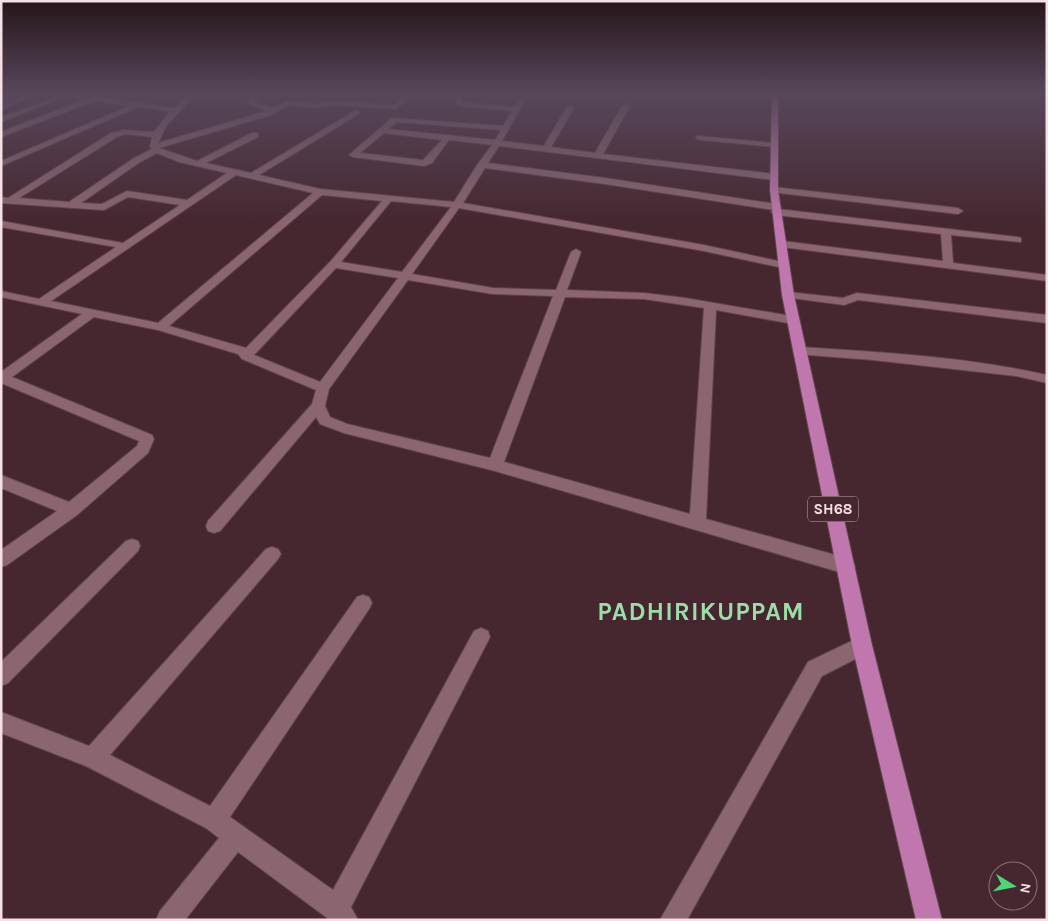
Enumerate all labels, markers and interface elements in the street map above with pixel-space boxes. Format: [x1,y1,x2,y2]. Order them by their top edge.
road number: SH68 [808,496,858,522]
district label: PADHIRIKUPPAM [597,597,805,626]
north arrow [988,861,1038,911]
text: N [1016,882,1035,895]

